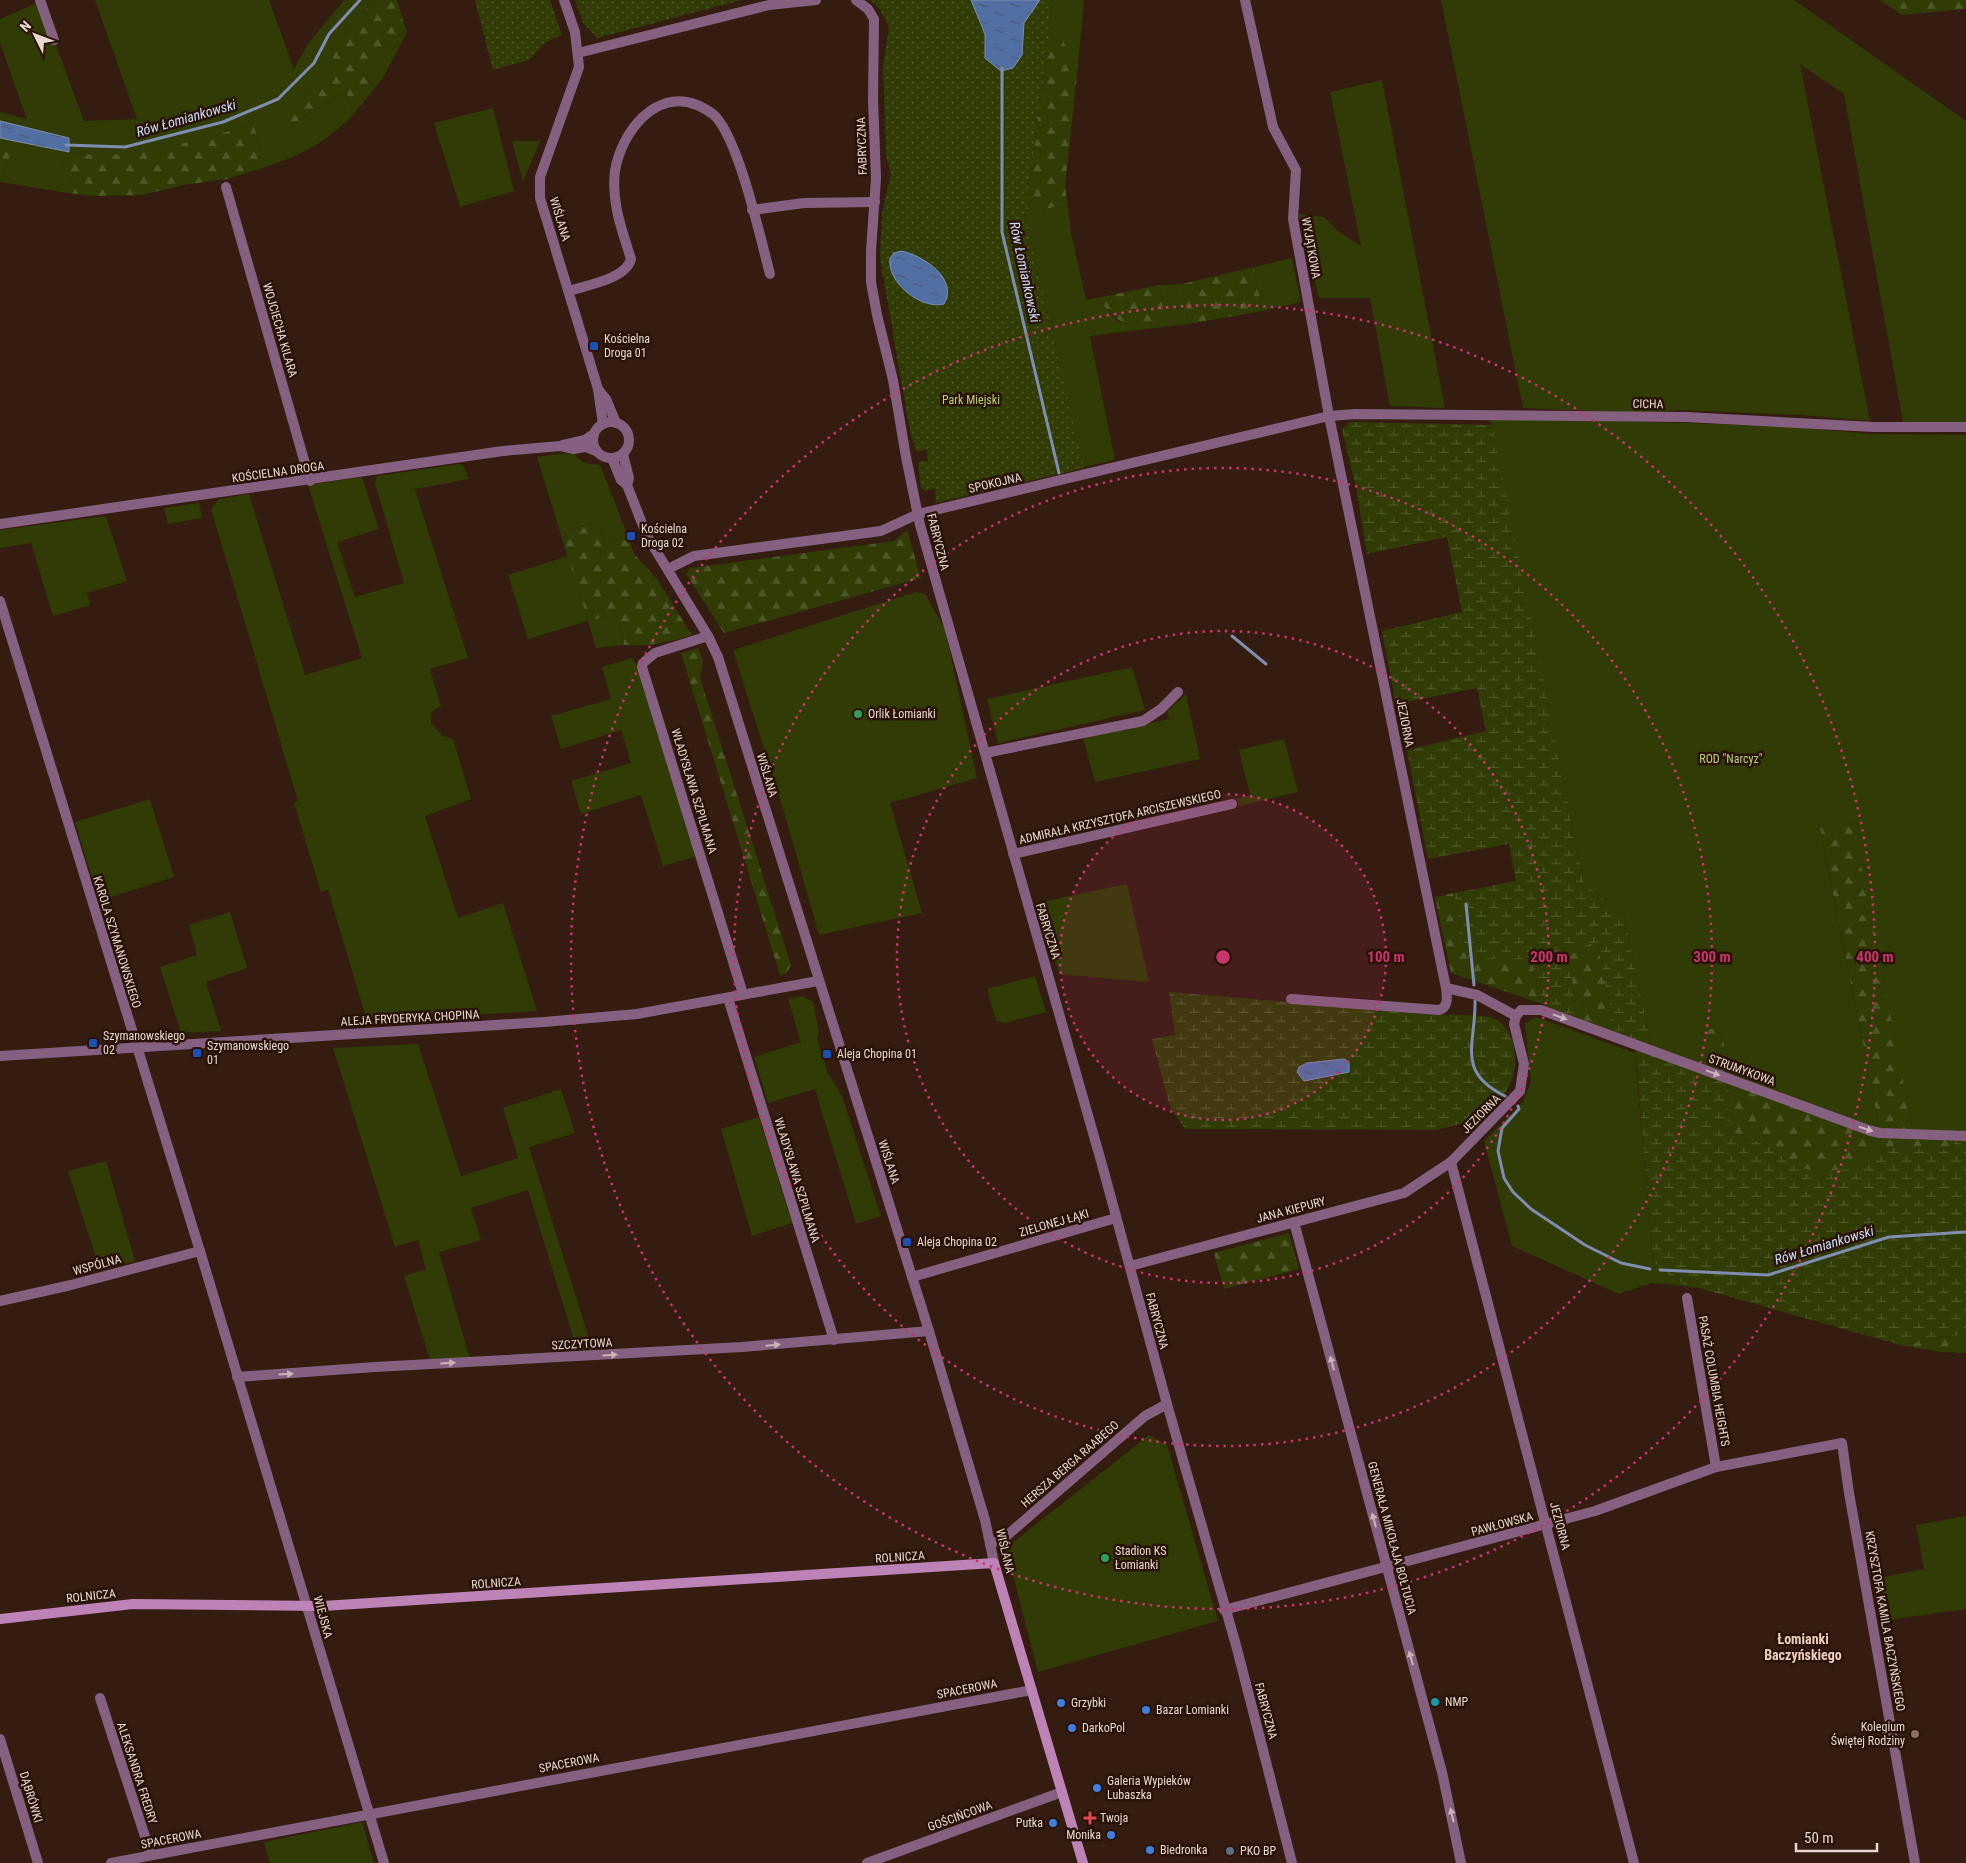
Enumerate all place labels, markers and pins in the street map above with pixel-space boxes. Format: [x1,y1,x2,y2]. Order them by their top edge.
place label: Kościelna Droga 01 [604,332,650,360]
marker: Kościelna Droga 01 [588,340,600,352]
place label: Kościelna Droga 02 [641,522,687,550]
marker: Kościelna Droga 02 [625,530,637,542]
place label: Orlik Łomianki [868,707,936,721]
marker: Orlik Łomianki [852,708,864,720]
centre of rings [1214,948,1232,966]
place label: Szymanowskiego 02 [103,1029,185,1057]
marker: Szymanowskiego 02 [87,1037,99,1049]
place label: Szymanowskiego 01 [207,1039,289,1067]
marker: Szymanowskiego 01 [191,1047,203,1059]
place label: Aleja Chopina 01 [837,1047,917,1061]
marker: Aleja Chopina 01 [821,1048,833,1060]
place label: Aleja Chopina 02 [917,1235,997,1249]
marker: Aleja Chopina 02 [901,1236,913,1248]
place label: Stadion KS Łomianki [1115,1544,1167,1572]
marker: Stadion KS Łomianki [1099,1552,1111,1564]
place label: NMP [1445,1695,1469,1709]
place label: Grzybki [1071,1696,1106,1710]
marker: NMP [1429,1696,1441,1708]
marker: Grzybki [1055,1697,1067,1709]
place label: Bazar Lomianki [1156,1703,1229,1717]
marker: Bazar Lomianki [1140,1704,1152,1716]
place label: Kolegium Świętej Rodziny [1831,1720,1905,1748]
place label: DarkoPol [1082,1721,1125,1735]
marker: DarkoPol [1066,1722,1078,1734]
marker: Kolegium Świętej Rodziny [1909,1728,1921,1740]
place label: Galeria Wypieków Lubaszka [1107,1774,1191,1802]
marker: Galeria Wypieków Lubaszka [1091,1782,1103,1794]
place label: Twoja [1100,1811,1128,1825]
marker: Twoja [1084,1812,1096,1824]
place label: Putka [1016,1816,1043,1830]
marker: Putka [1047,1817,1059,1829]
place label: Monika [1066,1828,1101,1842]
marker: Monika [1105,1829,1117,1841]
place label: Biedronka [1160,1843,1208,1857]
marker: Biedronka [1144,1844,1156,1856]
place label: PKO BP [1240,1844,1277,1858]
marker: PKO BP [1224,1845,1236,1857]

